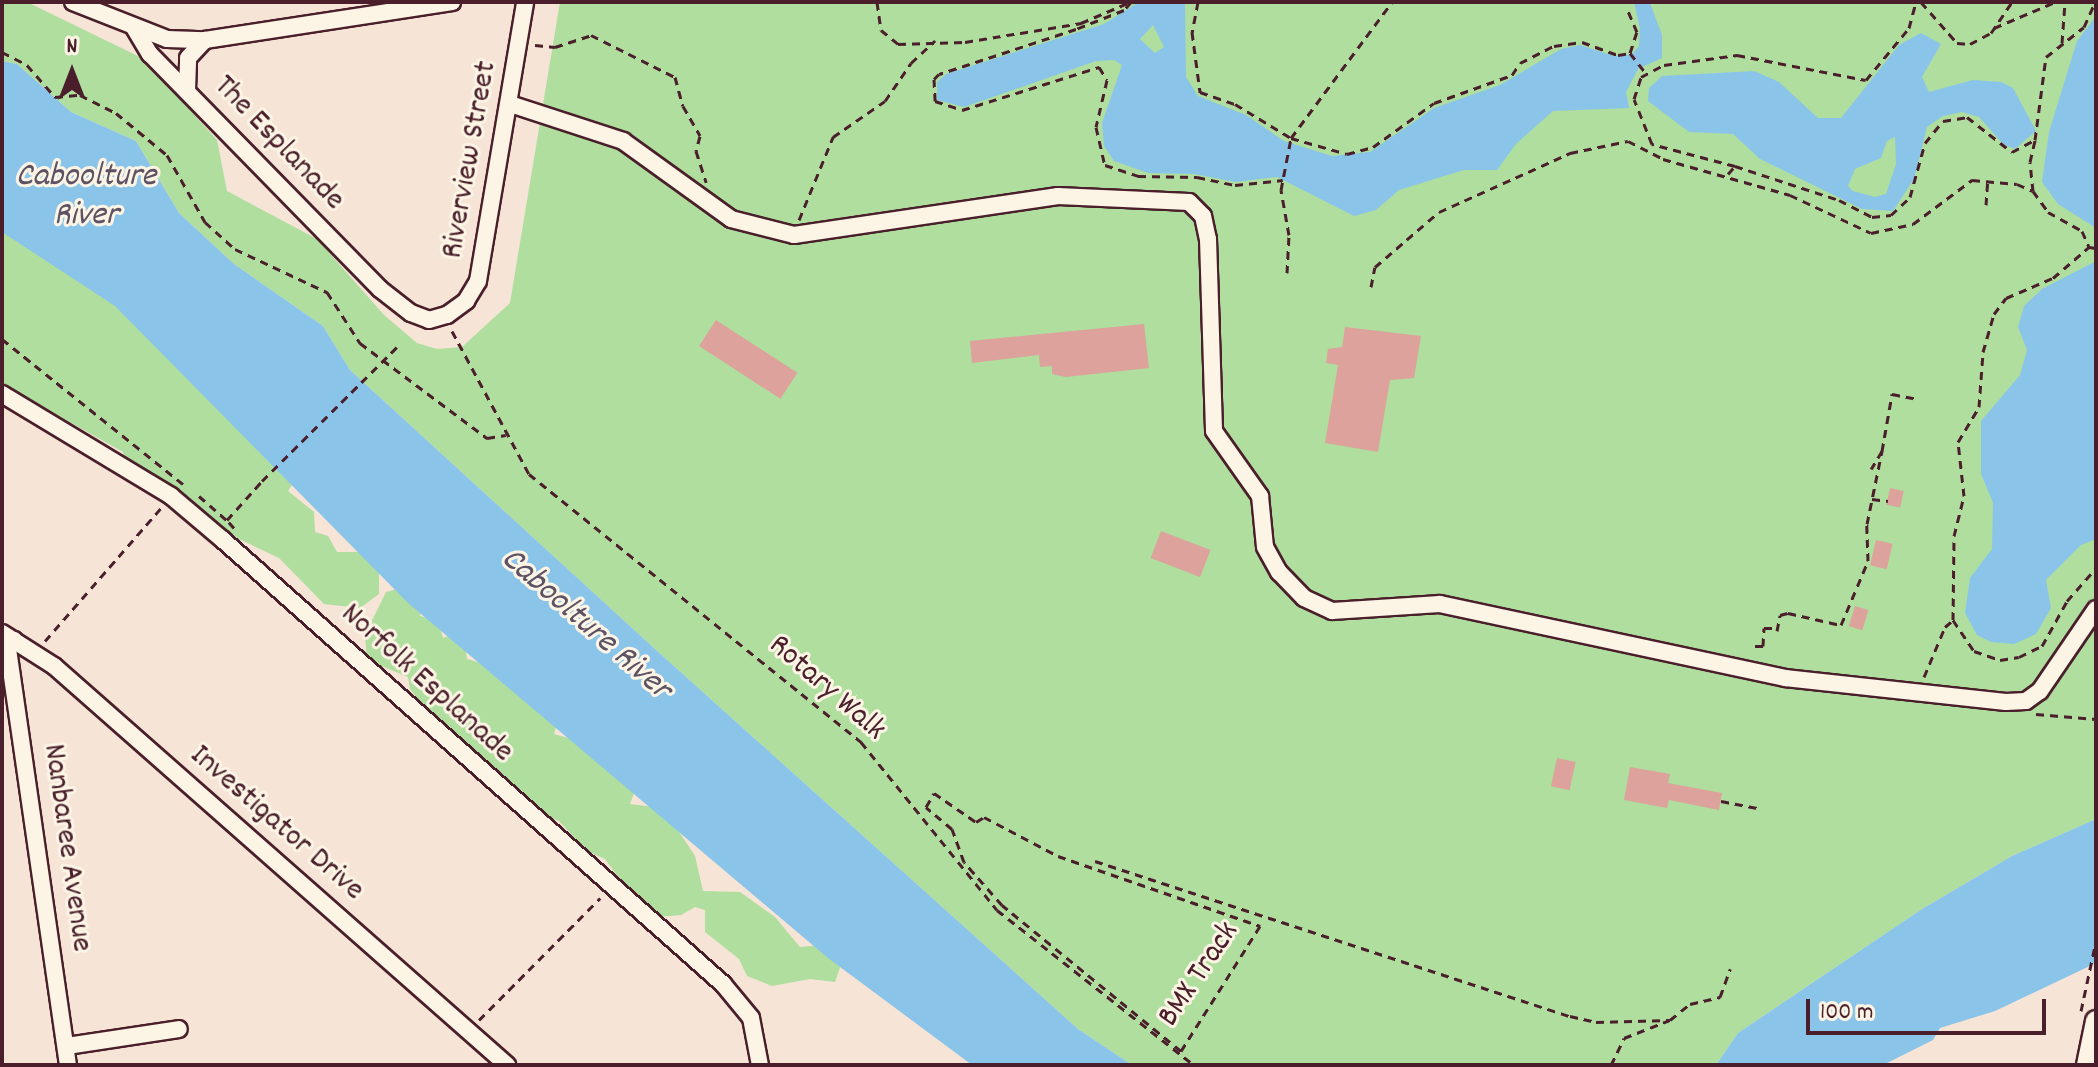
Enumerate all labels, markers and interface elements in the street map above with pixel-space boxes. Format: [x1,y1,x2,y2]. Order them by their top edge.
north arrow [32,32,112,112]
text: N [67,32,77,63]
street label: Riverview Street [435,58,507,262]
street label: The Esplanade [204,68,352,220]
water label: Caboolture River [16,157,156,236]
water label: Caboolture River [491,540,679,710]
street label: Norfolk Esplanade [332,596,520,772]
street label: Rotary Walk [759,628,893,750]
street label: Investigator Drive [181,738,371,910]
street label: Nanbaree Avenue [32,742,100,954]
street label: BMX Track [1151,915,1249,1035]
scale bar [1810,983,2050,1033]
text: 100 m [1820,996,1873,1030]

